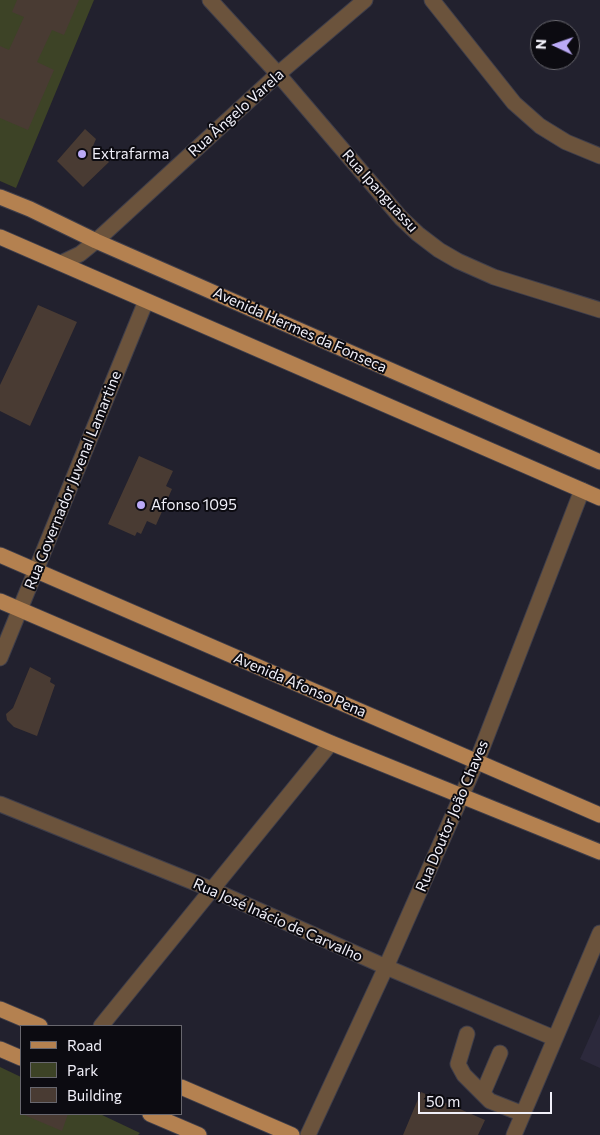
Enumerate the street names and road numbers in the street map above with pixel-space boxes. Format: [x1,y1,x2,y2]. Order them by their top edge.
street label: Rua Ângelo Varela [185,65,287,161]
street label: Rua Ipanguassu [338,146,422,236]
street label: Avenida Hermes da Fonseca [210,284,390,376]
street label: Rua Governador Juvenal Lamartine [21,368,125,592]
street label: Avenida Afonso Pena [231,649,369,721]
street label: Rua Doutor João Chaves [412,737,492,895]
street label: Rua José Inácio de Carvalho [190,874,366,966]

